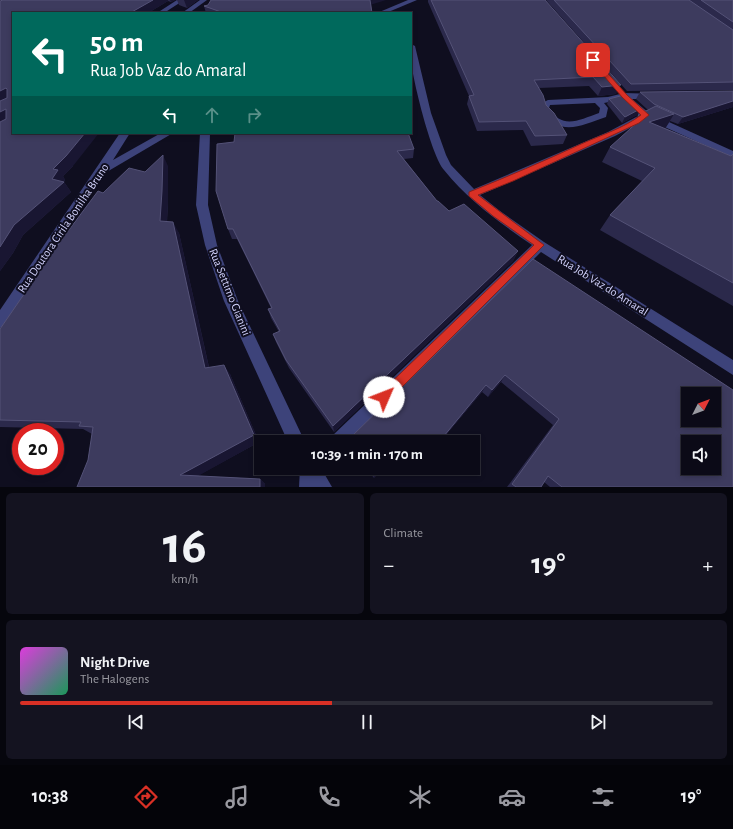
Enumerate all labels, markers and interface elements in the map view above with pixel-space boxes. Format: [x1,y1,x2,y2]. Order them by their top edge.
icon: left [24,28,76,80]
text: 50 m [90,29,144,57]
pin [576,43,610,77]
icon: arrive [582,49,604,71]
text: Rua Job Vaz do Amaral [90,62,247,80]
icon: left [159,104,181,126]
icon: ahead [201,104,223,126]
icon: right [243,104,265,126]
street label: Rua Doutora Cirila Bonilha Bruno [15,161,111,295]
street label: Rua Settimo Gianini [207,247,253,337]
street label: Rua Job Vaz do Amaral [556,252,650,318]
position arrow [363,376,405,418]
north arrow [681,387,721,427]
map controls [681,387,721,475]
speed limit sign: 20 [12,423,64,475]
button: sound [681,435,721,475]
text: 10:39 · 1 min · 170 m [311,447,423,462]
text: 16 [163,520,207,572]
text: Climate [384,527,423,540]
text: 19° [531,549,565,579]
text: − [384,554,394,576]
text: + [702,554,713,576]
text: km/h [171,573,198,586]
text: Night Drive [80,655,150,670]
text: The Halogens [80,673,149,686]
icon: previous [125,711,147,733]
icon: pause [356,711,378,733]
icon: next [587,711,609,733]
icon: directions [132,783,160,811]
icon: music [223,783,251,811]
icon: phone [315,783,343,811]
icon: climate [406,783,434,811]
icon: car [498,783,526,811]
icon: filters [589,783,617,811]
text: 10:38 [32,788,68,806]
text: 19° [681,788,701,806]

